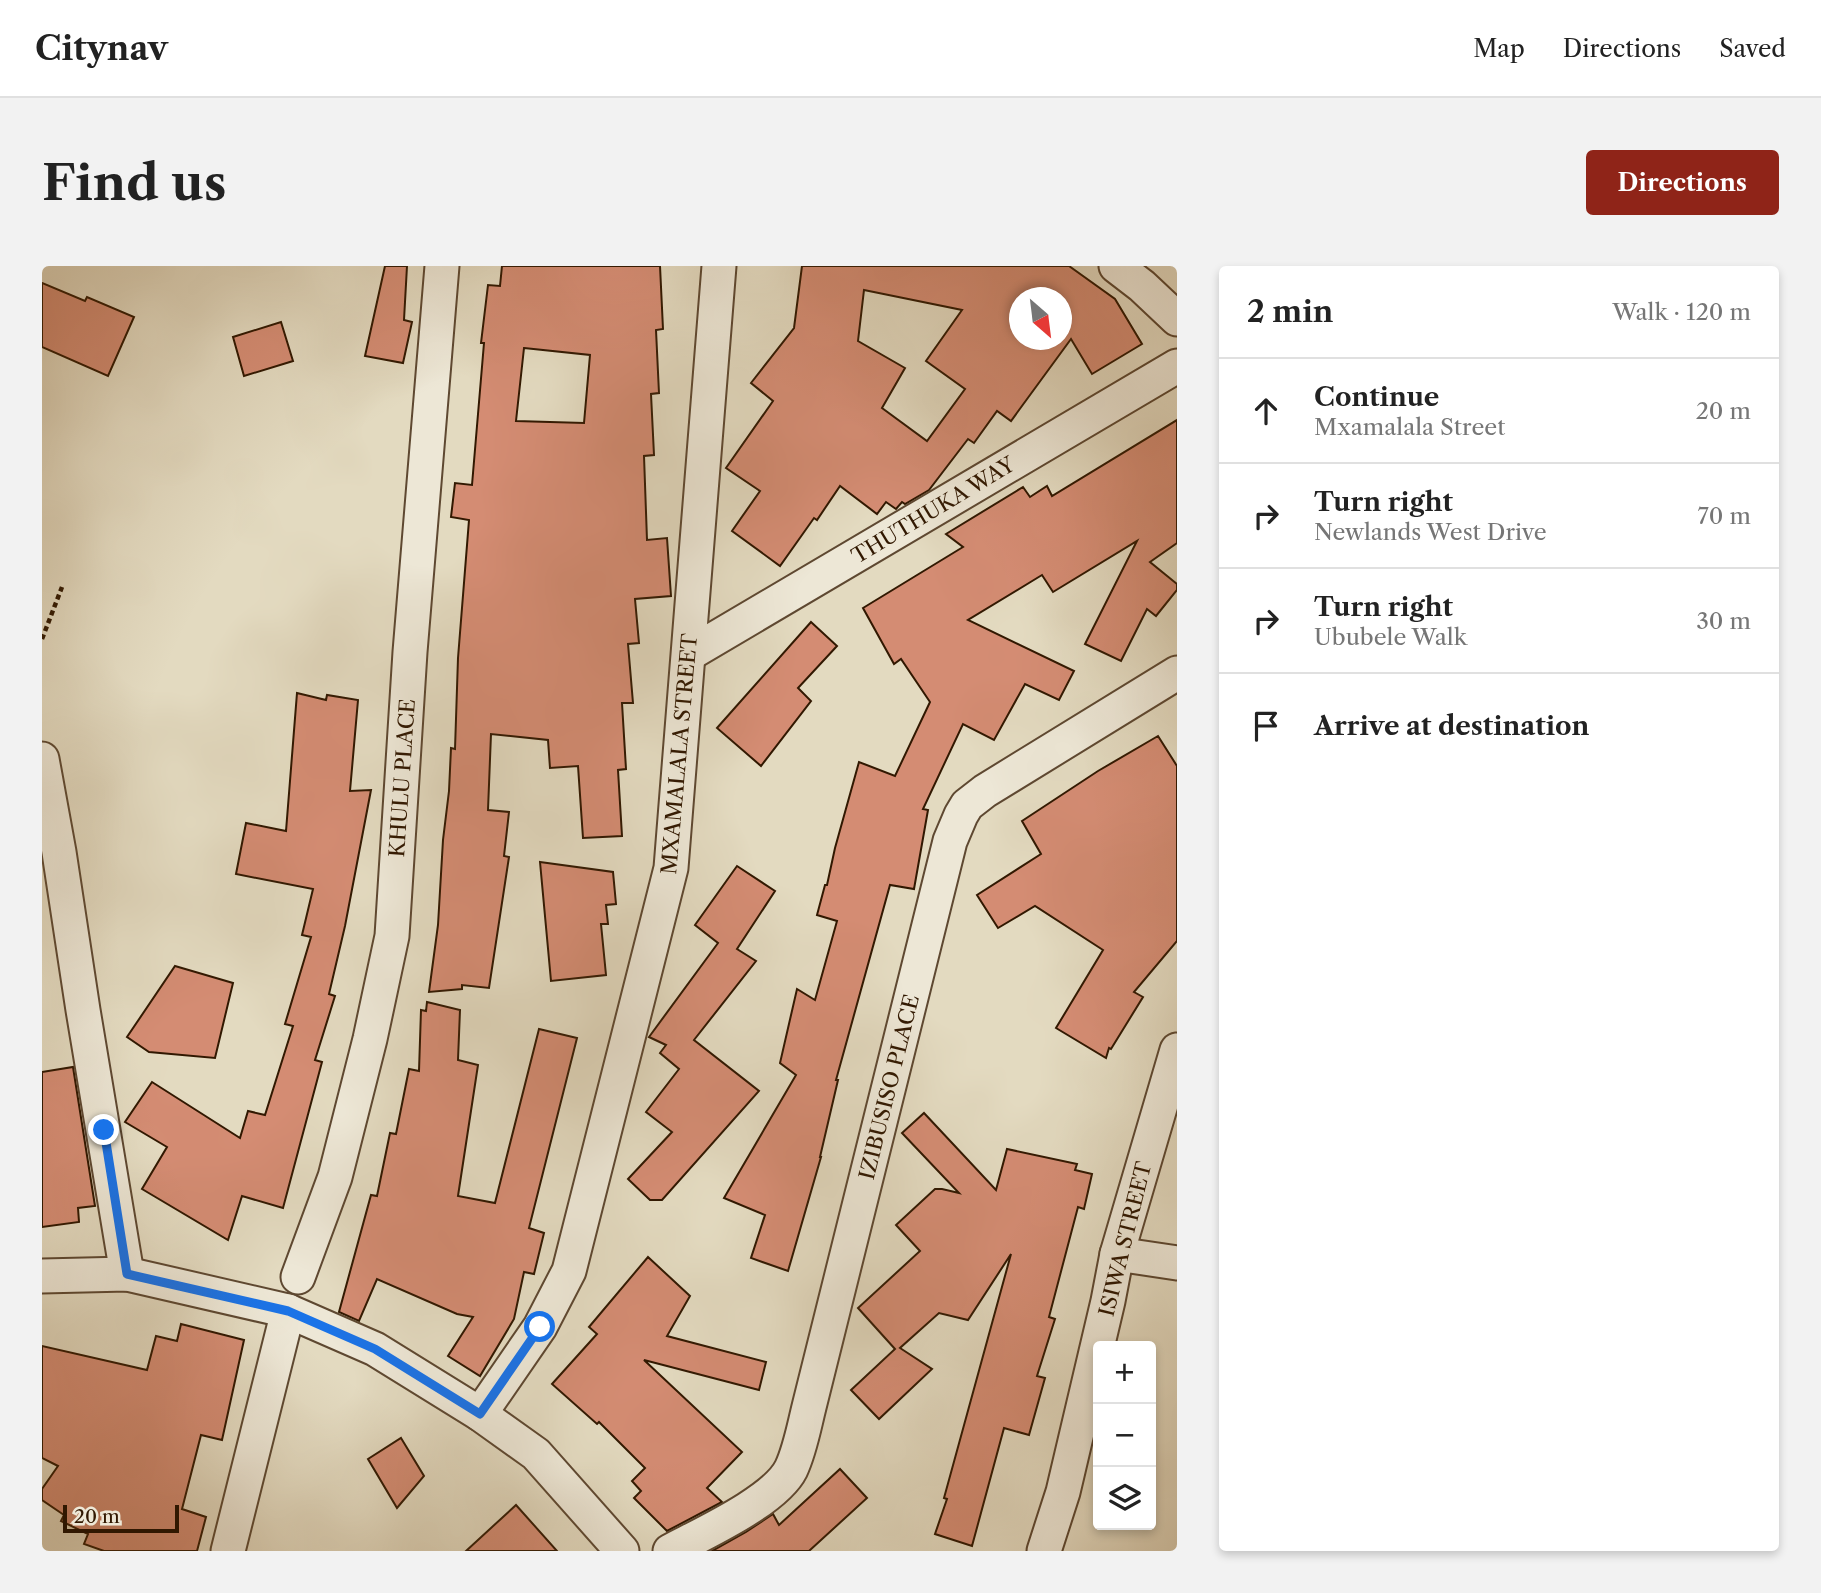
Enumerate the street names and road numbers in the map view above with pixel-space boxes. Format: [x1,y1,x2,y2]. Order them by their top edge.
street label: THUTHUKA WAY [847,451,1020,569]
street label: MXAMALALA STREET [656,632,702,876]
street label: KHULU PLACE [384,698,420,858]
street label: IZIBUSISO PLACE [854,992,924,1182]
street label: ISIWA STREET [1094,1159,1156,1319]

